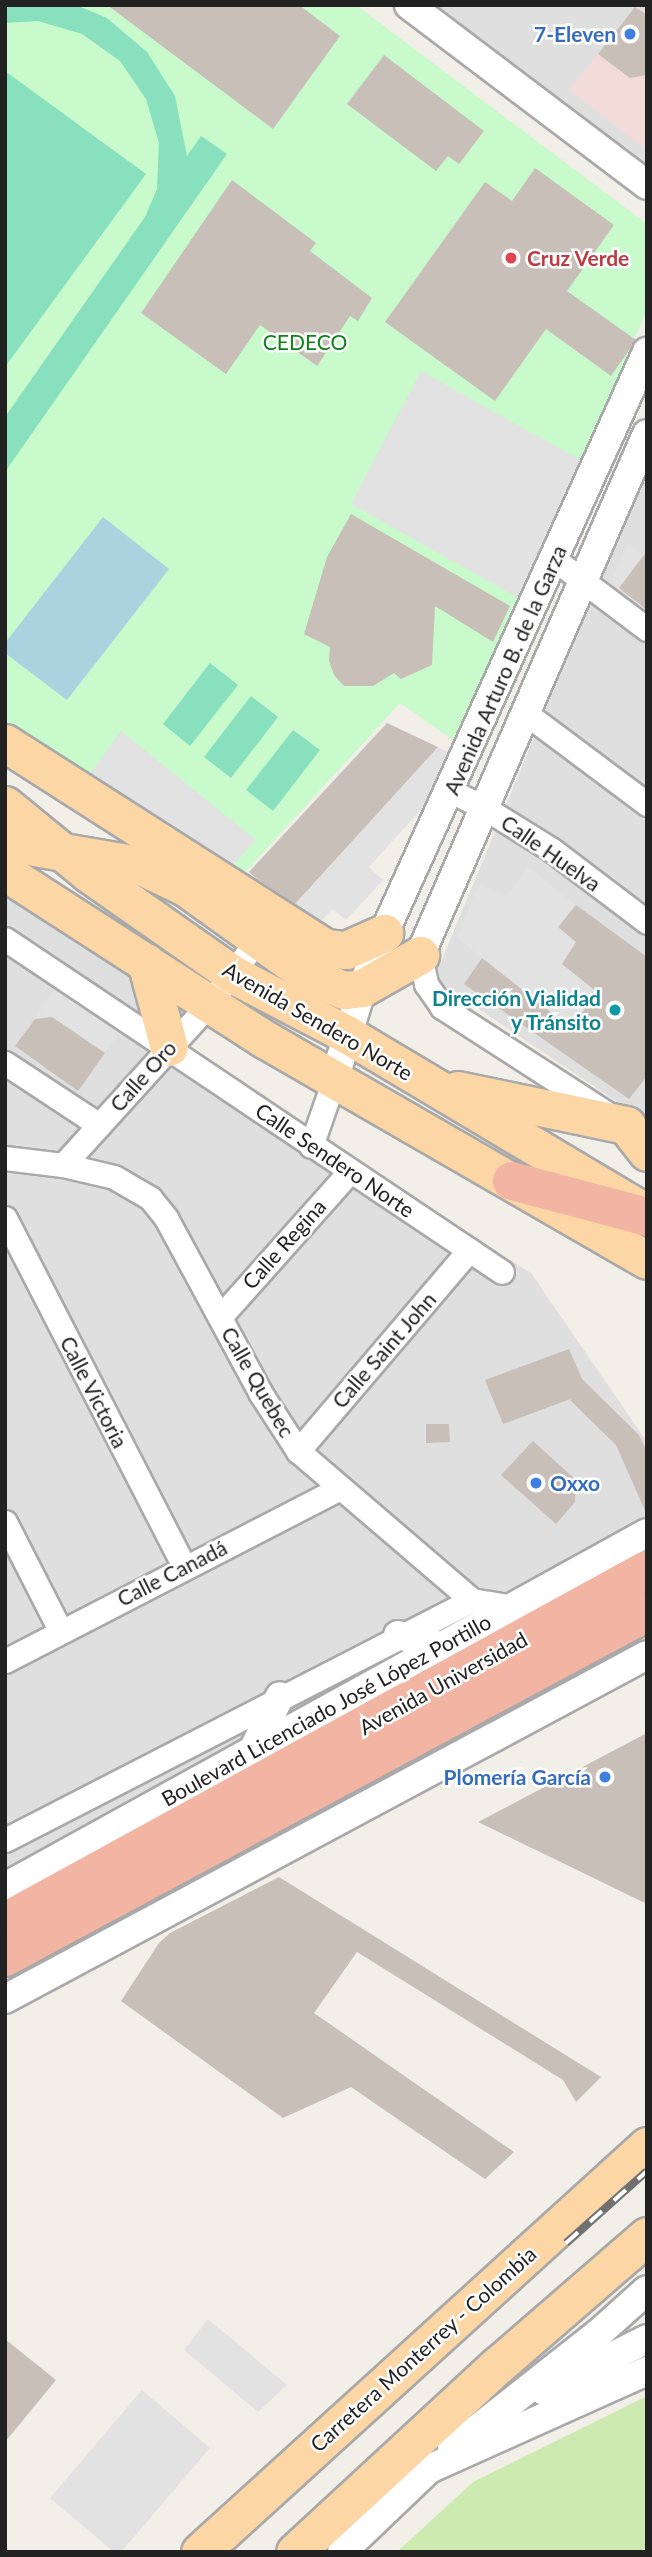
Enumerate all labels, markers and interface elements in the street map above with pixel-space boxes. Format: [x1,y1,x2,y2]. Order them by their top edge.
place label: 7-Eleven [534,21,616,47]
marker: 7-Eleven [622,26,638,42]
place label: Cruz Verde [527,245,630,271]
marker: Cruz Verde [501,248,521,268]
park label: CEDECO [263,329,347,355]
street label: Avenida Arturo B. de la Garza [438,541,572,799]
street label: Calle Huelva [496,810,606,896]
street label: Avenida Sendero Norte [219,956,417,1086]
place label: Dirección Vialidad y Tránsito [431,985,601,1035]
marker: Dirección Vialidad y Tránsito [607,1002,623,1018]
street label: Calle Oro [105,1035,181,1117]
street label: Calle Sendero Norte [251,1098,419,1222]
street label: Calle Regina [237,1194,331,1294]
street label: Calle Saint John [327,1287,441,1413]
street label: Calle Quebec [216,1322,300,1442]
street label: Calle Victoria [55,1332,133,1452]
place label: Oxxo [550,1470,600,1496]
marker: Oxxo [528,1475,544,1491]
street label: Calle Canadá [113,1535,231,1611]
street label: Boulevard Licenciado José López Portillo [157,1609,495,1811]
street label: Avenida Universidad [354,1626,532,1740]
place label: Plomería García [443,1764,591,1790]
marker: Plomería García [597,1769,613,1785]
street label: Carretera Monterrey - Colombia [305,2241,541,2457]

